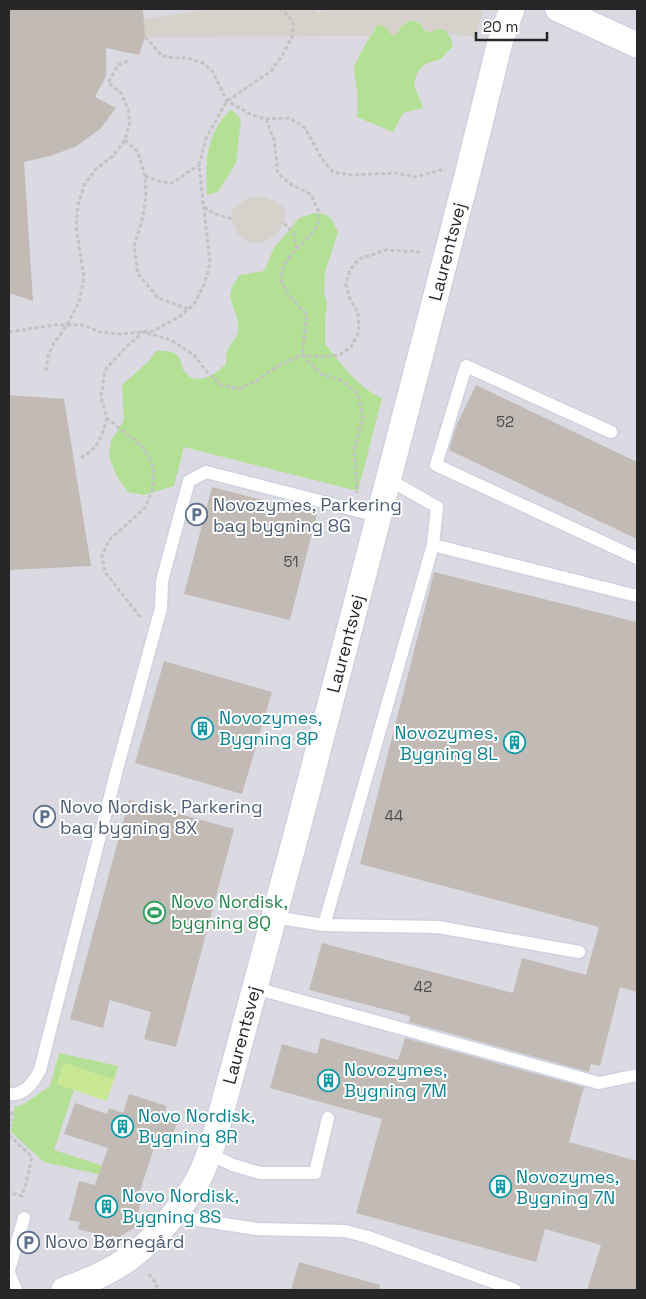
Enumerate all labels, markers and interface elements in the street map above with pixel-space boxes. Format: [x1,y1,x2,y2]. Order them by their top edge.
scale bar [476,10,547,42]
text: 20 m [483,17,518,36]
street label: Laurentsvej [423,200,471,303]
house number: 52 [496,412,514,431]
place label: Novozymes, Parkering bag bygning 8G [213,493,402,537]
parking icon: Novozymes, Parkering bag bygning 8G [185,503,209,527]
house number: 51 [283,552,299,571]
street label: Laurentsvej [321,592,369,695]
place label: Novozymes, Bygning 8P [219,706,322,750]
building icon: Novozymes, Bygning 8P [191,716,215,740]
place label: Novozymes, Bygning 8L [395,721,498,765]
building icon: Novozymes, Bygning 8L [502,731,526,755]
place label: Novo Nordisk, Parkering bag bygning 8X [60,795,262,839]
parking icon: Novo Nordisk, Parkering bag bygning 8X [32,805,56,829]
house number: 44 [385,806,403,825]
place label: Novo Nordisk, bygning 8Q [171,890,288,934]
sports icon: Novo Nordisk, bygning 8Q [143,900,167,924]
house number: 42 [414,977,432,996]
street label: Laurentsvej [217,984,266,1087]
place label: Novozymes, Bygning 7M [344,1058,447,1102]
building icon: Novozymes, Bygning 7M [316,1068,340,1092]
place label: Novo Nordisk, Bygning 8R [138,1104,255,1148]
building icon: Novo Nordisk, Bygning 8R [110,1114,134,1138]
place label: Novozymes, Bygning 7N [516,1165,619,1209]
building icon: Novozymes, Bygning 7N [488,1175,512,1199]
place label: Novo Nordisk, Bygning 8S [122,1184,239,1228]
building icon: Novo Nordisk, Bygning 8S [94,1194,118,1218]
parking icon: Novo Børnegård [17,1230,41,1254]
place label: Novo Børnegård [45,1230,184,1253]

